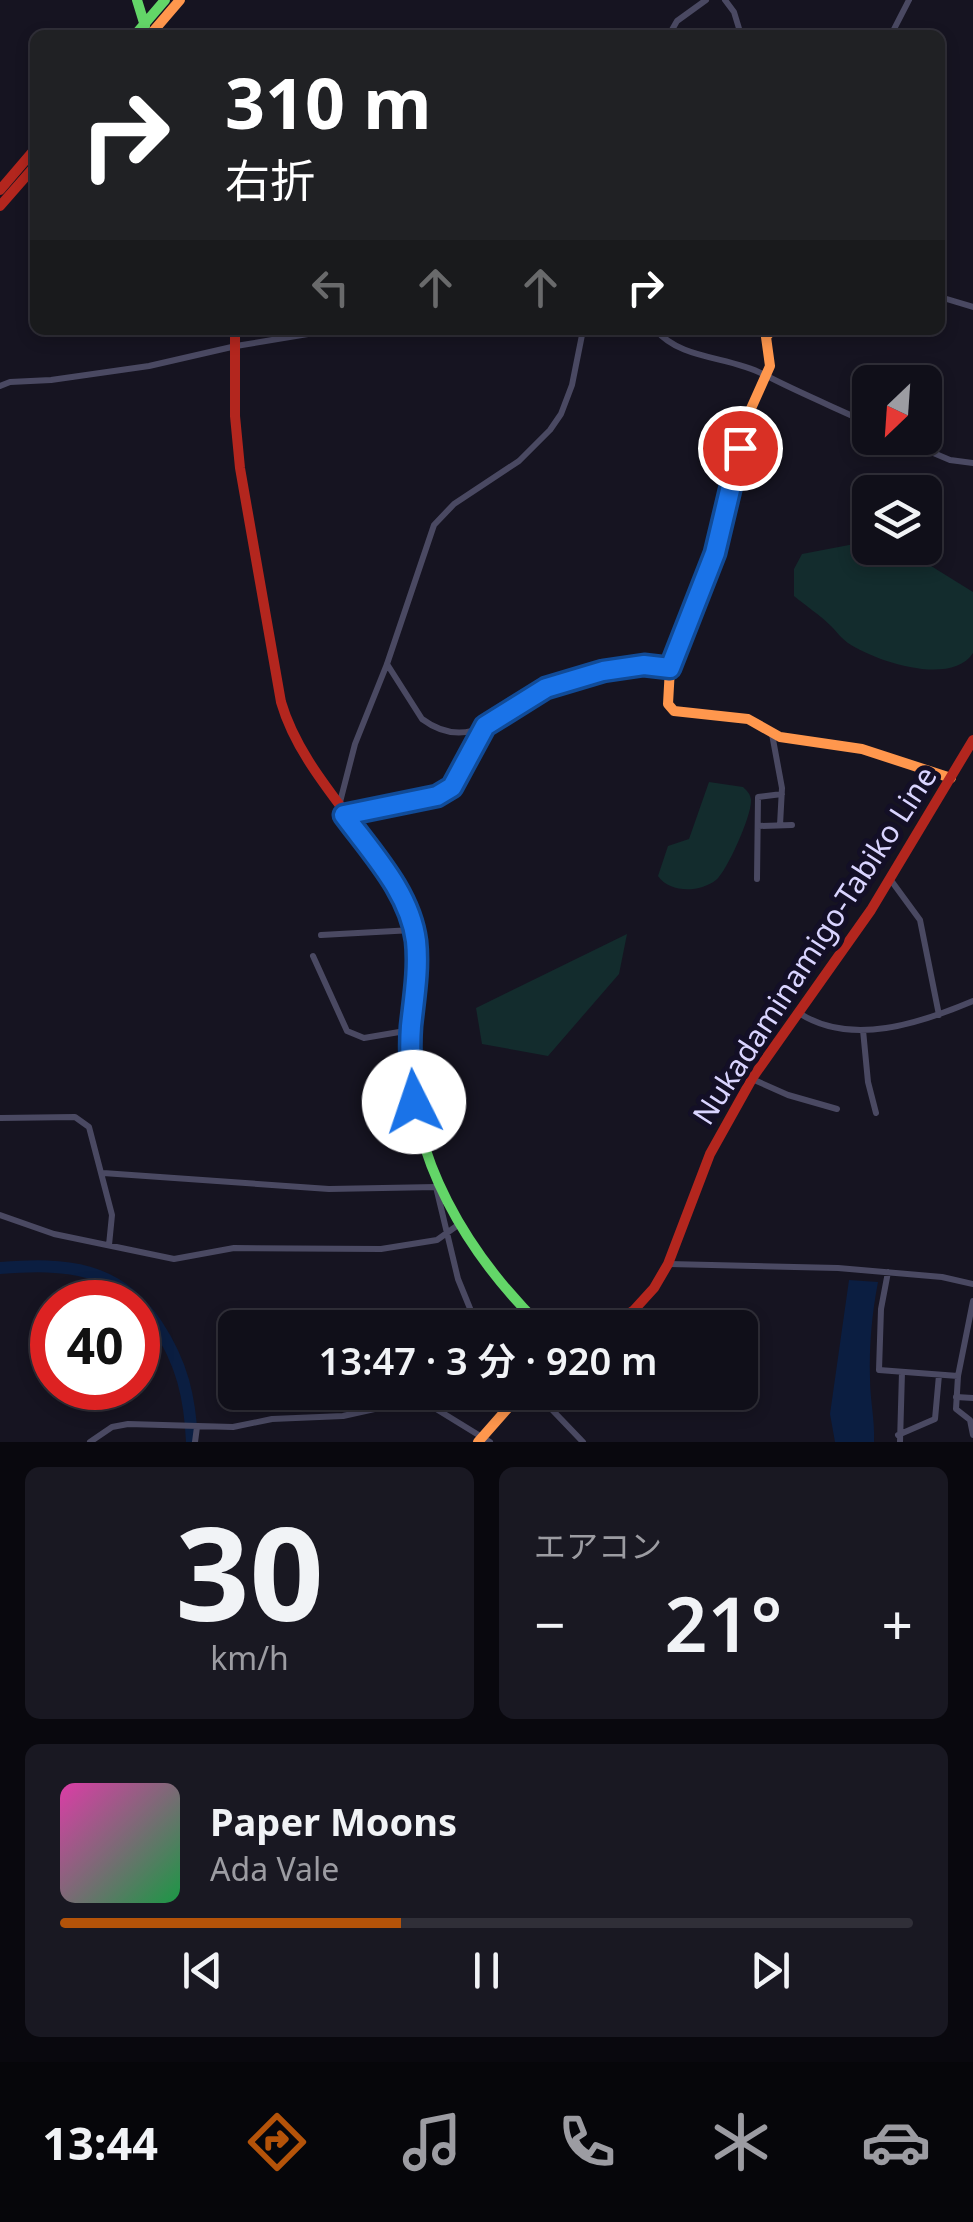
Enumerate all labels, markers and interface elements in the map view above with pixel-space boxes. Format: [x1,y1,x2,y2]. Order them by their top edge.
text: 310 m [225,54,432,150]
icon: right [60,70,190,200]
text: 右折 [225,149,315,210]
icon: left [303,260,358,315]
icon: ahead [408,260,463,315]
icon: ahead [513,260,568,315]
icon: right [618,260,673,315]
north arrow [852,365,942,455]
map controls [852,365,942,565]
pin [698,406,783,491]
icon: arrive [713,421,768,476]
button: layers [852,475,942,565]
street label: Nukadaminamigo-Tabiko Line [683,758,945,1132]
position arrow [362,1050,466,1154]
speed limit sign: 40 [30,1280,160,1410]
text: 13:47 · 3 分 · 920 m [318,1334,658,1386]
text: 30 [175,1482,324,1659]
text: エアコン [534,1524,662,1567]
text: 21° [665,1572,782,1674]
text: − [534,1586,565,1661]
text: + [882,1586,913,1661]
text: km/h [210,1636,289,1679]
text: Paper Moons [210,1795,457,1847]
text: Ada Vale [210,1847,339,1890]
icon: previous [175,1943,230,1998]
icon: pause [459,1943,514,1998]
icon: next [743,1943,798,1998]
icon: directions [242,2107,312,2177]
icon: music [397,2107,467,2177]
icon: phone [552,2107,622,2177]
icon: climate [706,2107,776,2177]
icon: car [861,2107,931,2177]
text: 13:44 [42,2112,158,2173]

